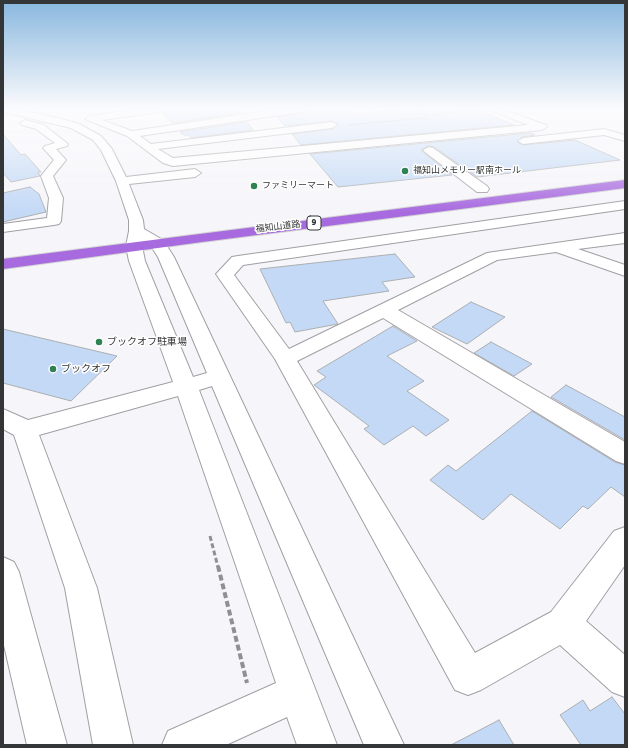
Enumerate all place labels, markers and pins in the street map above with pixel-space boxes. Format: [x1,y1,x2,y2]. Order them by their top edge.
marker: 福知山メモリー駅南ホール [400,166,410,176]
place label: 福知山メモリー駅南ホール [413,166,521,176]
marker: ファミリーマート [249,181,259,191]
place label: ファミリーマート [262,181,334,191]
place label: ブックオフ駐車場 [107,336,187,348]
marker: ブックオフ駐車場 [94,337,104,347]
place label: ブックオフ [61,363,111,375]
marker: ブックオフ [48,364,58,374]

